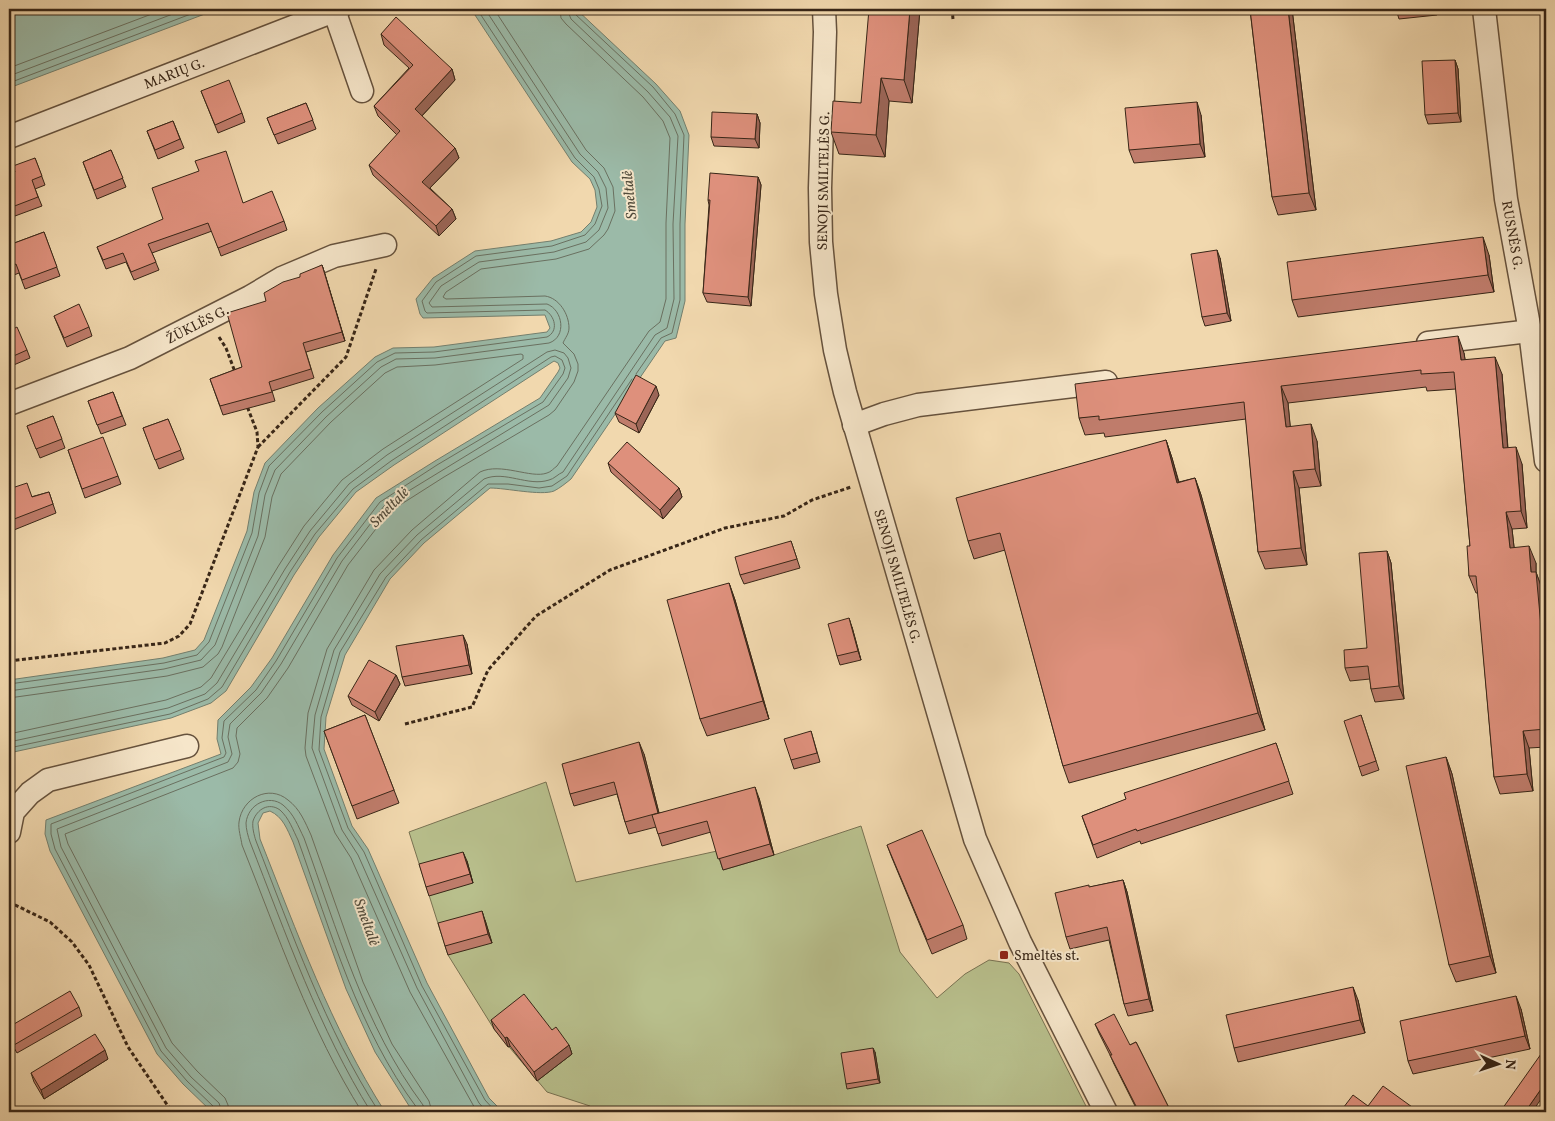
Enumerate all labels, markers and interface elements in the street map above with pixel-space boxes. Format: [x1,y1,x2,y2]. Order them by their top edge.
street label: MARIŲ G. [142,54,207,95]
street label: SENOJI SMILTELĖS G. [814,112,835,251]
water label: Smeltalė [617,169,643,220]
street label: RUSNĖS G. [1496,199,1527,271]
street label: ŽŪKLĖS G. [163,301,232,349]
water label: Smeltalė [366,483,415,533]
street label: SENOJI SMILTELĖS G. [868,507,925,646]
water label: Smeltalė [347,896,384,950]
place label: Smeltės st. [1014,947,1079,966]
marker: Smeltės st. [998,949,1010,961]
north arrow [1472,1038,1522,1088]
text: N [1500,1059,1519,1070]

